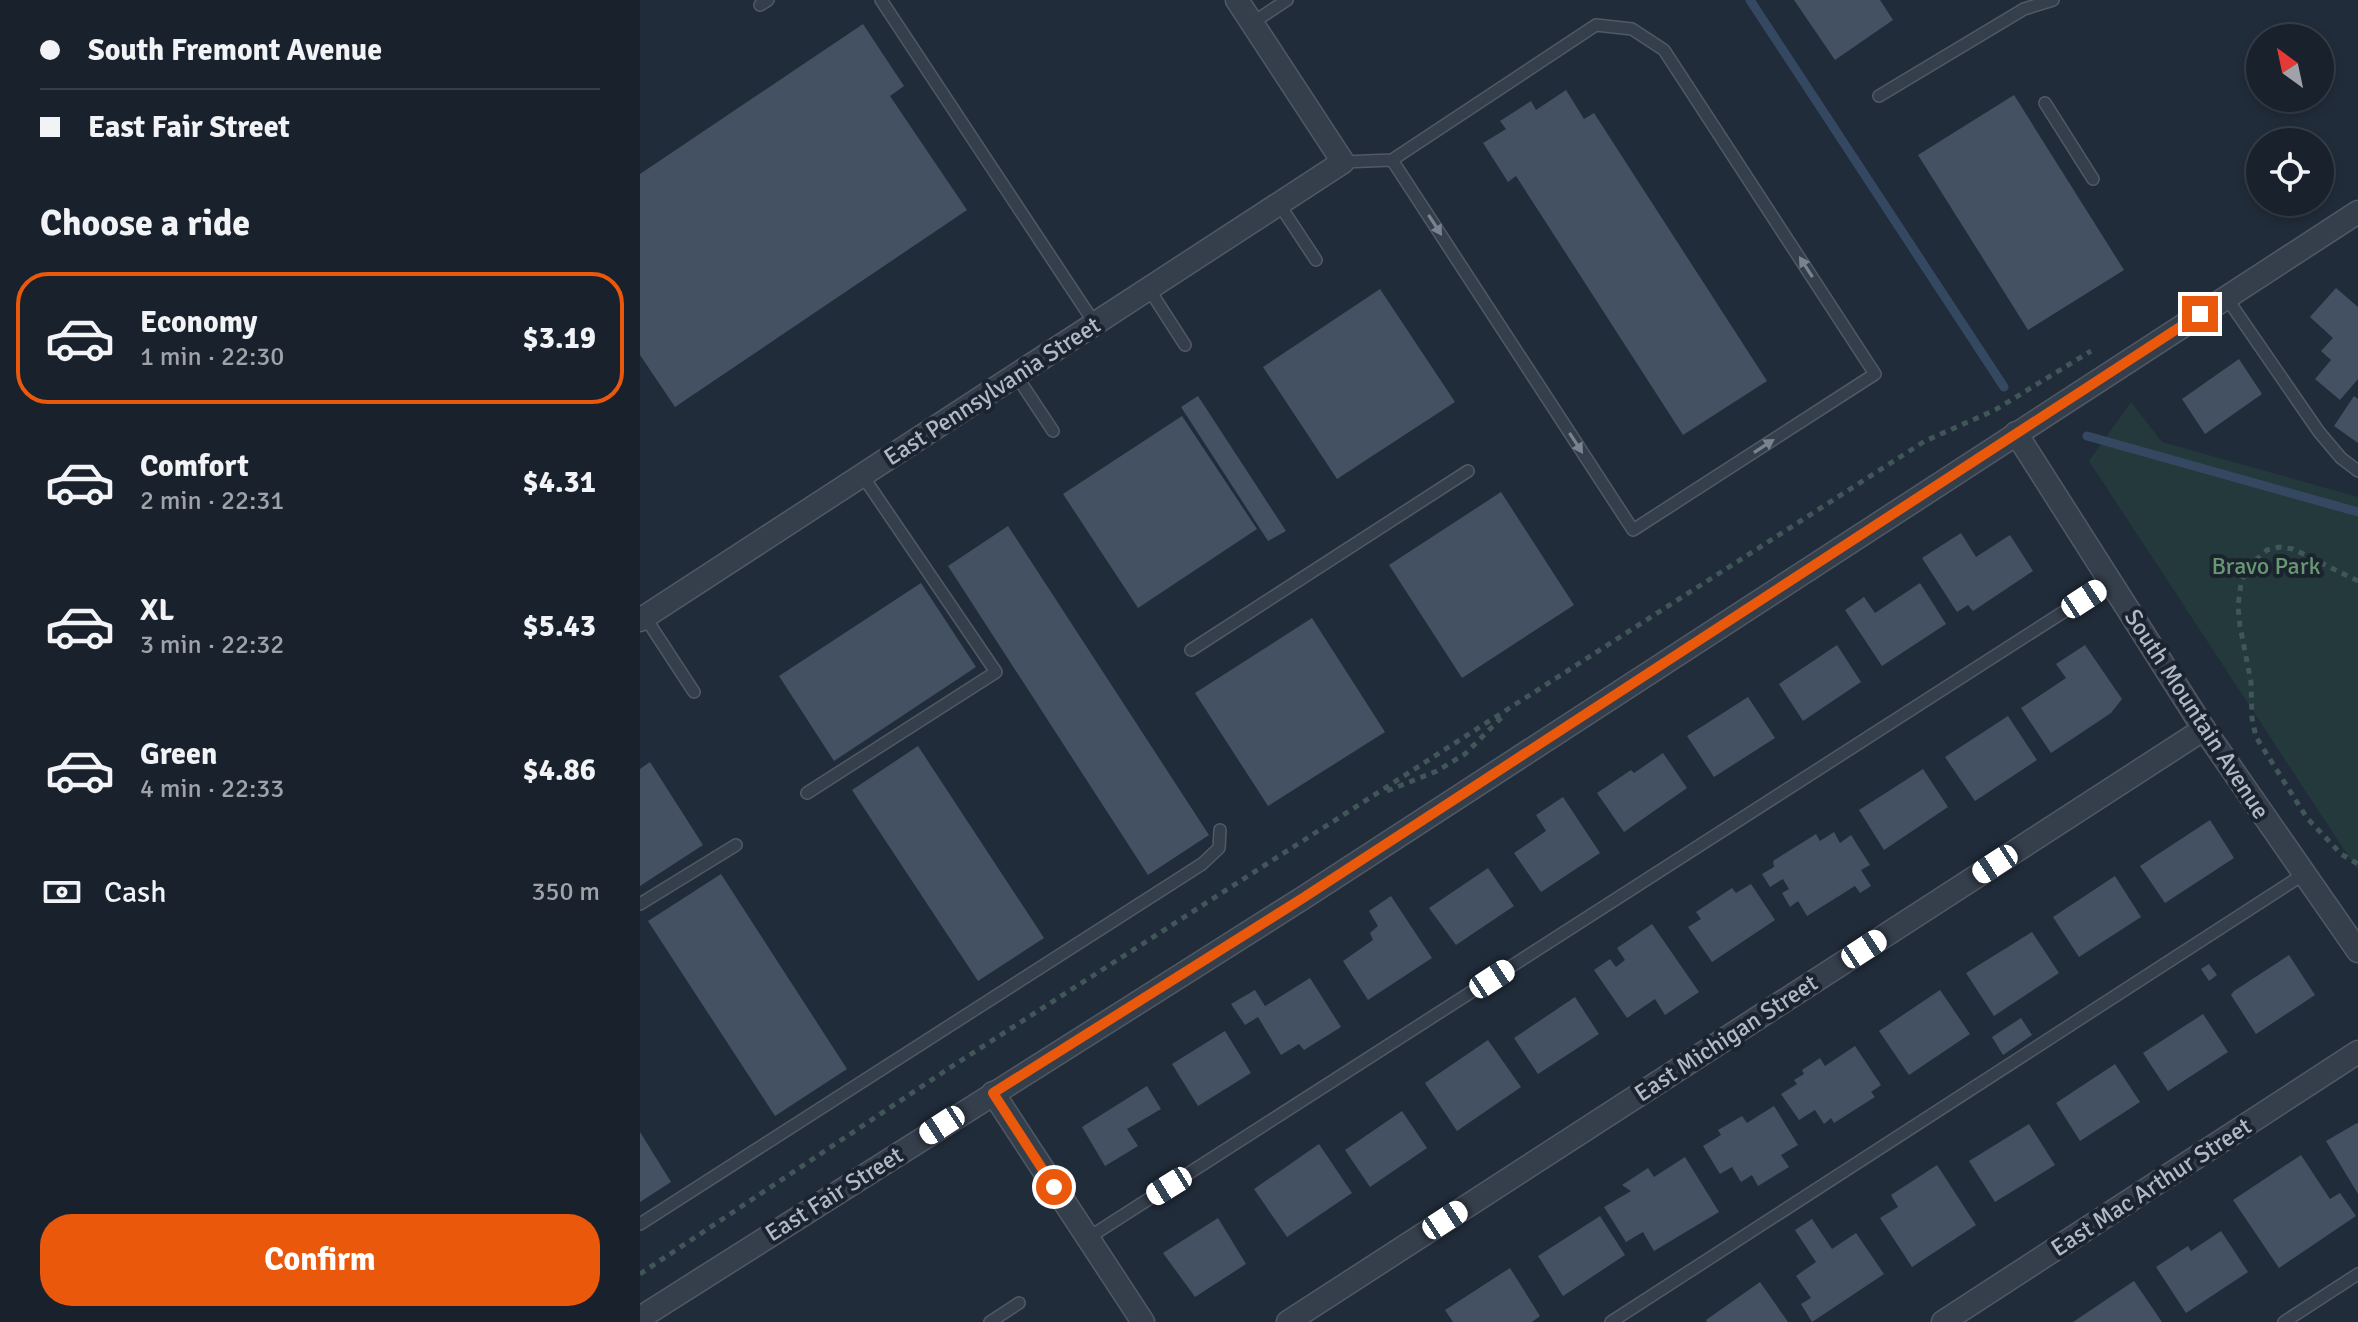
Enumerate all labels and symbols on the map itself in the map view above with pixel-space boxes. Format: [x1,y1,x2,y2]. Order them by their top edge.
north arrow [2246,24,2334,112]
one-way arrow [1427,214,1441,236]
one-way arrow [1798,257,1813,278]
route end [2182,296,2218,332]
street label: East Pennsylvania Street [878,310,1106,472]
one-way arrow [1569,432,1583,454]
one-way arrow [1753,439,1775,453]
park label: Bravo Park [2211,551,2321,581]
car [2057,576,2111,622]
street label: South Mountain Avenue [2118,603,2276,825]
car [1968,841,2022,887]
car [1837,926,1891,972]
car [1465,956,1519,1002]
street label: East Michigan Street [1629,968,1823,1108]
car [915,1102,969,1148]
street label: East Mac Arthur Street [2045,1111,2257,1263]
street label: East Fair Street [760,1140,908,1248]
car [1142,1163,1196,1209]
route start [1036,1169,1072,1205]
car [1418,1197,1472,1243]

